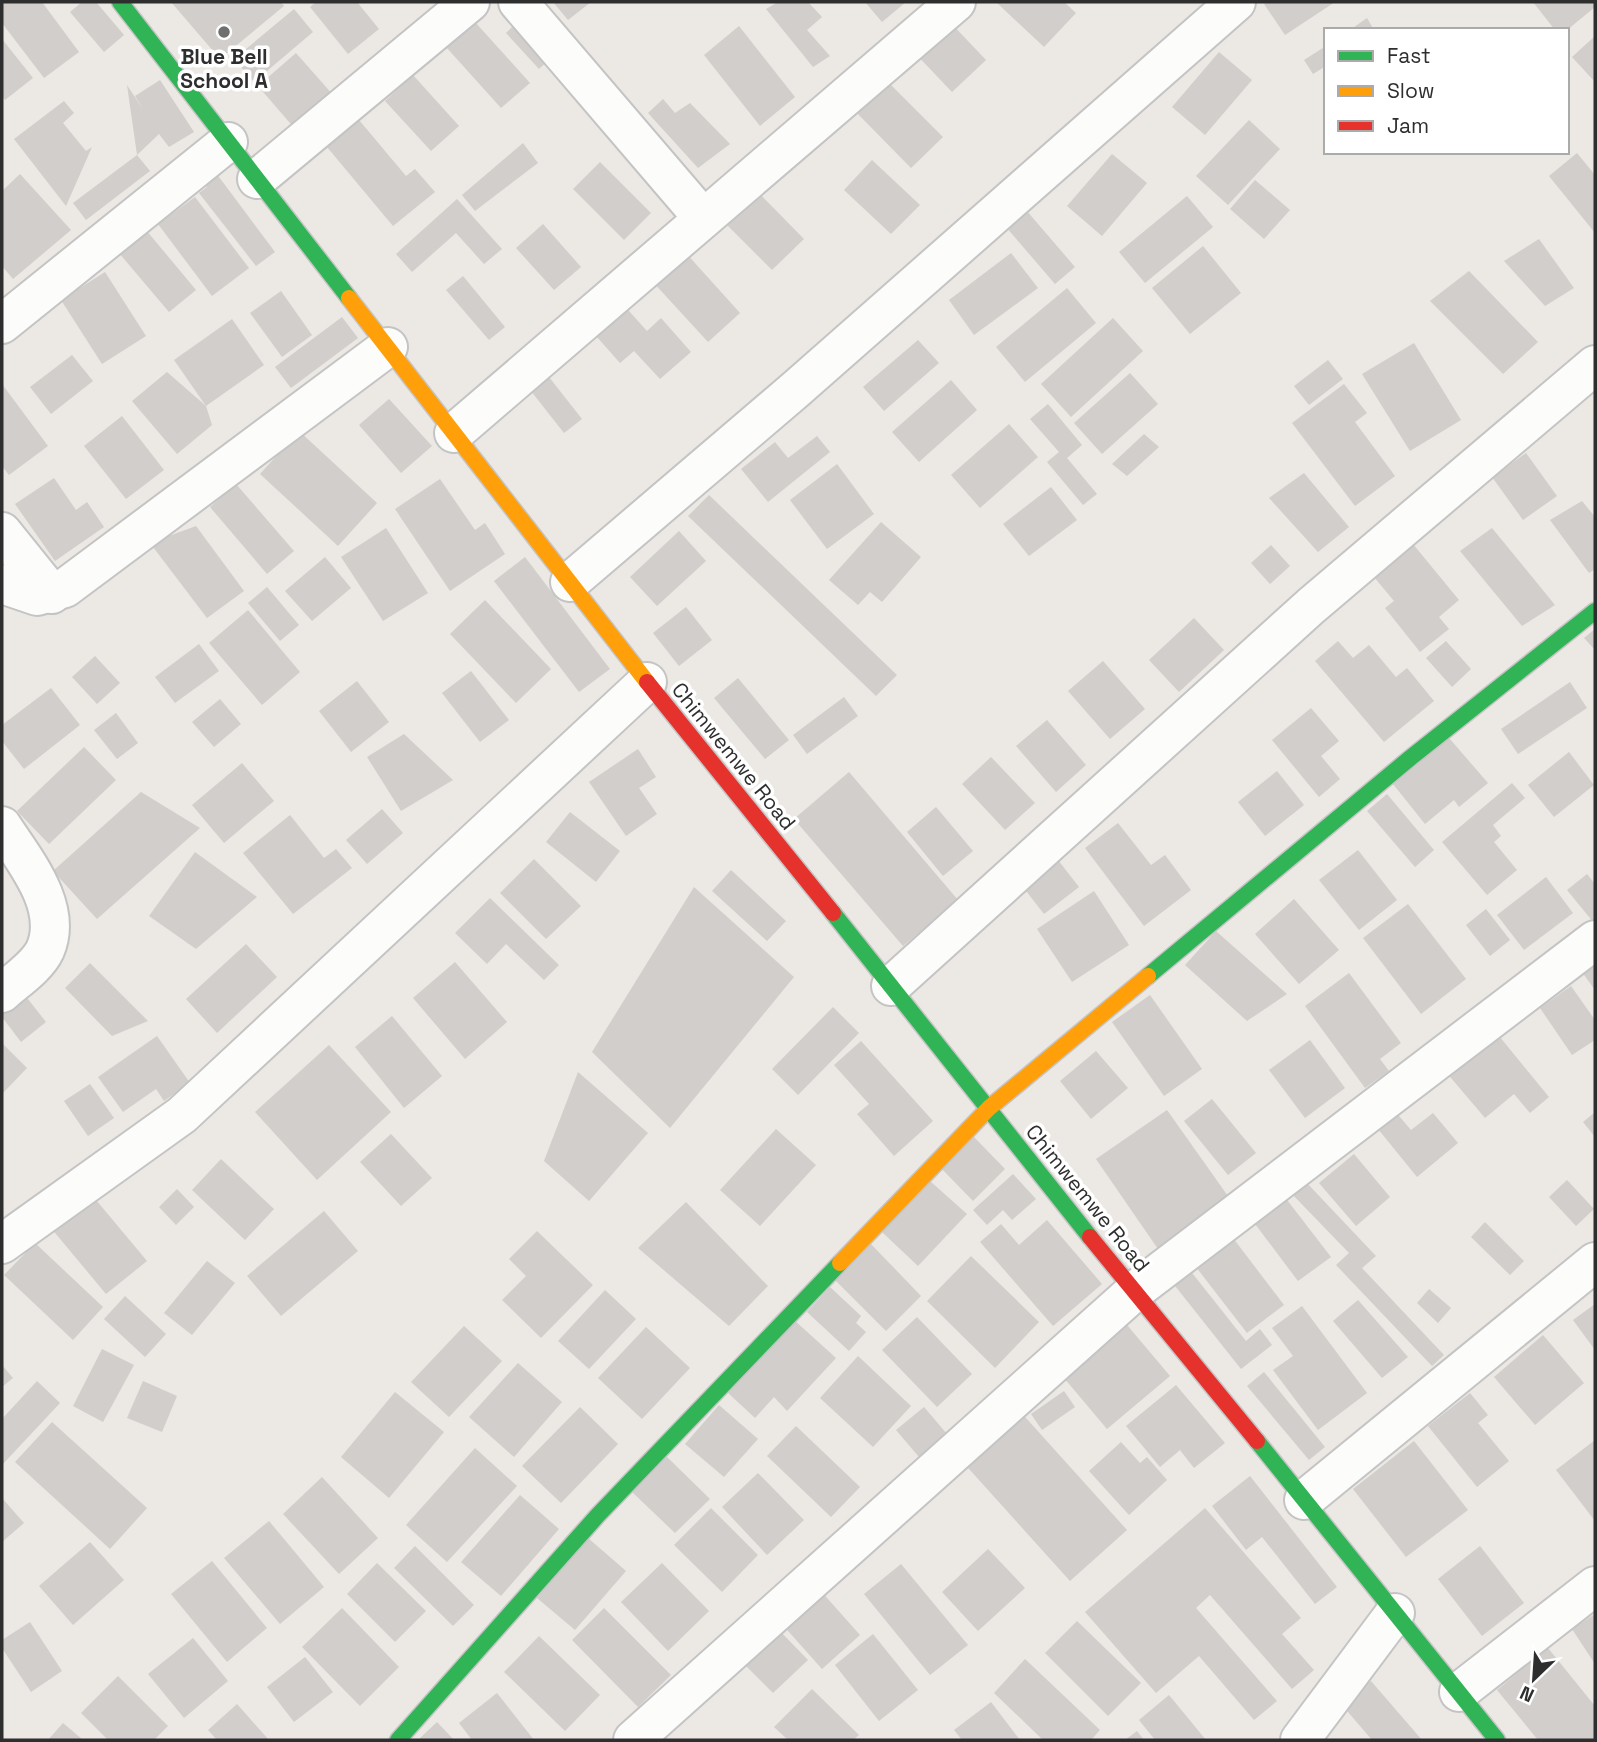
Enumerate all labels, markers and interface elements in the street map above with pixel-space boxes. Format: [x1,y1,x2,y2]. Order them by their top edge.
marker: Blue Bell School A [216,24,232,40]
legend [1324,28,1569,154]
text: Fast [1387,42,1431,69]
place label: Blue Bell School A [180,43,268,94]
text: Slow [1387,77,1435,104]
text: Jam [1387,112,1429,139]
street label: Chimwemwe Road [666,677,802,835]
street label: Chimwemwe Road [1020,1119,1156,1277]
north arrow [1499,1644,1569,1714]
text: N [1516,1680,1538,1708]

